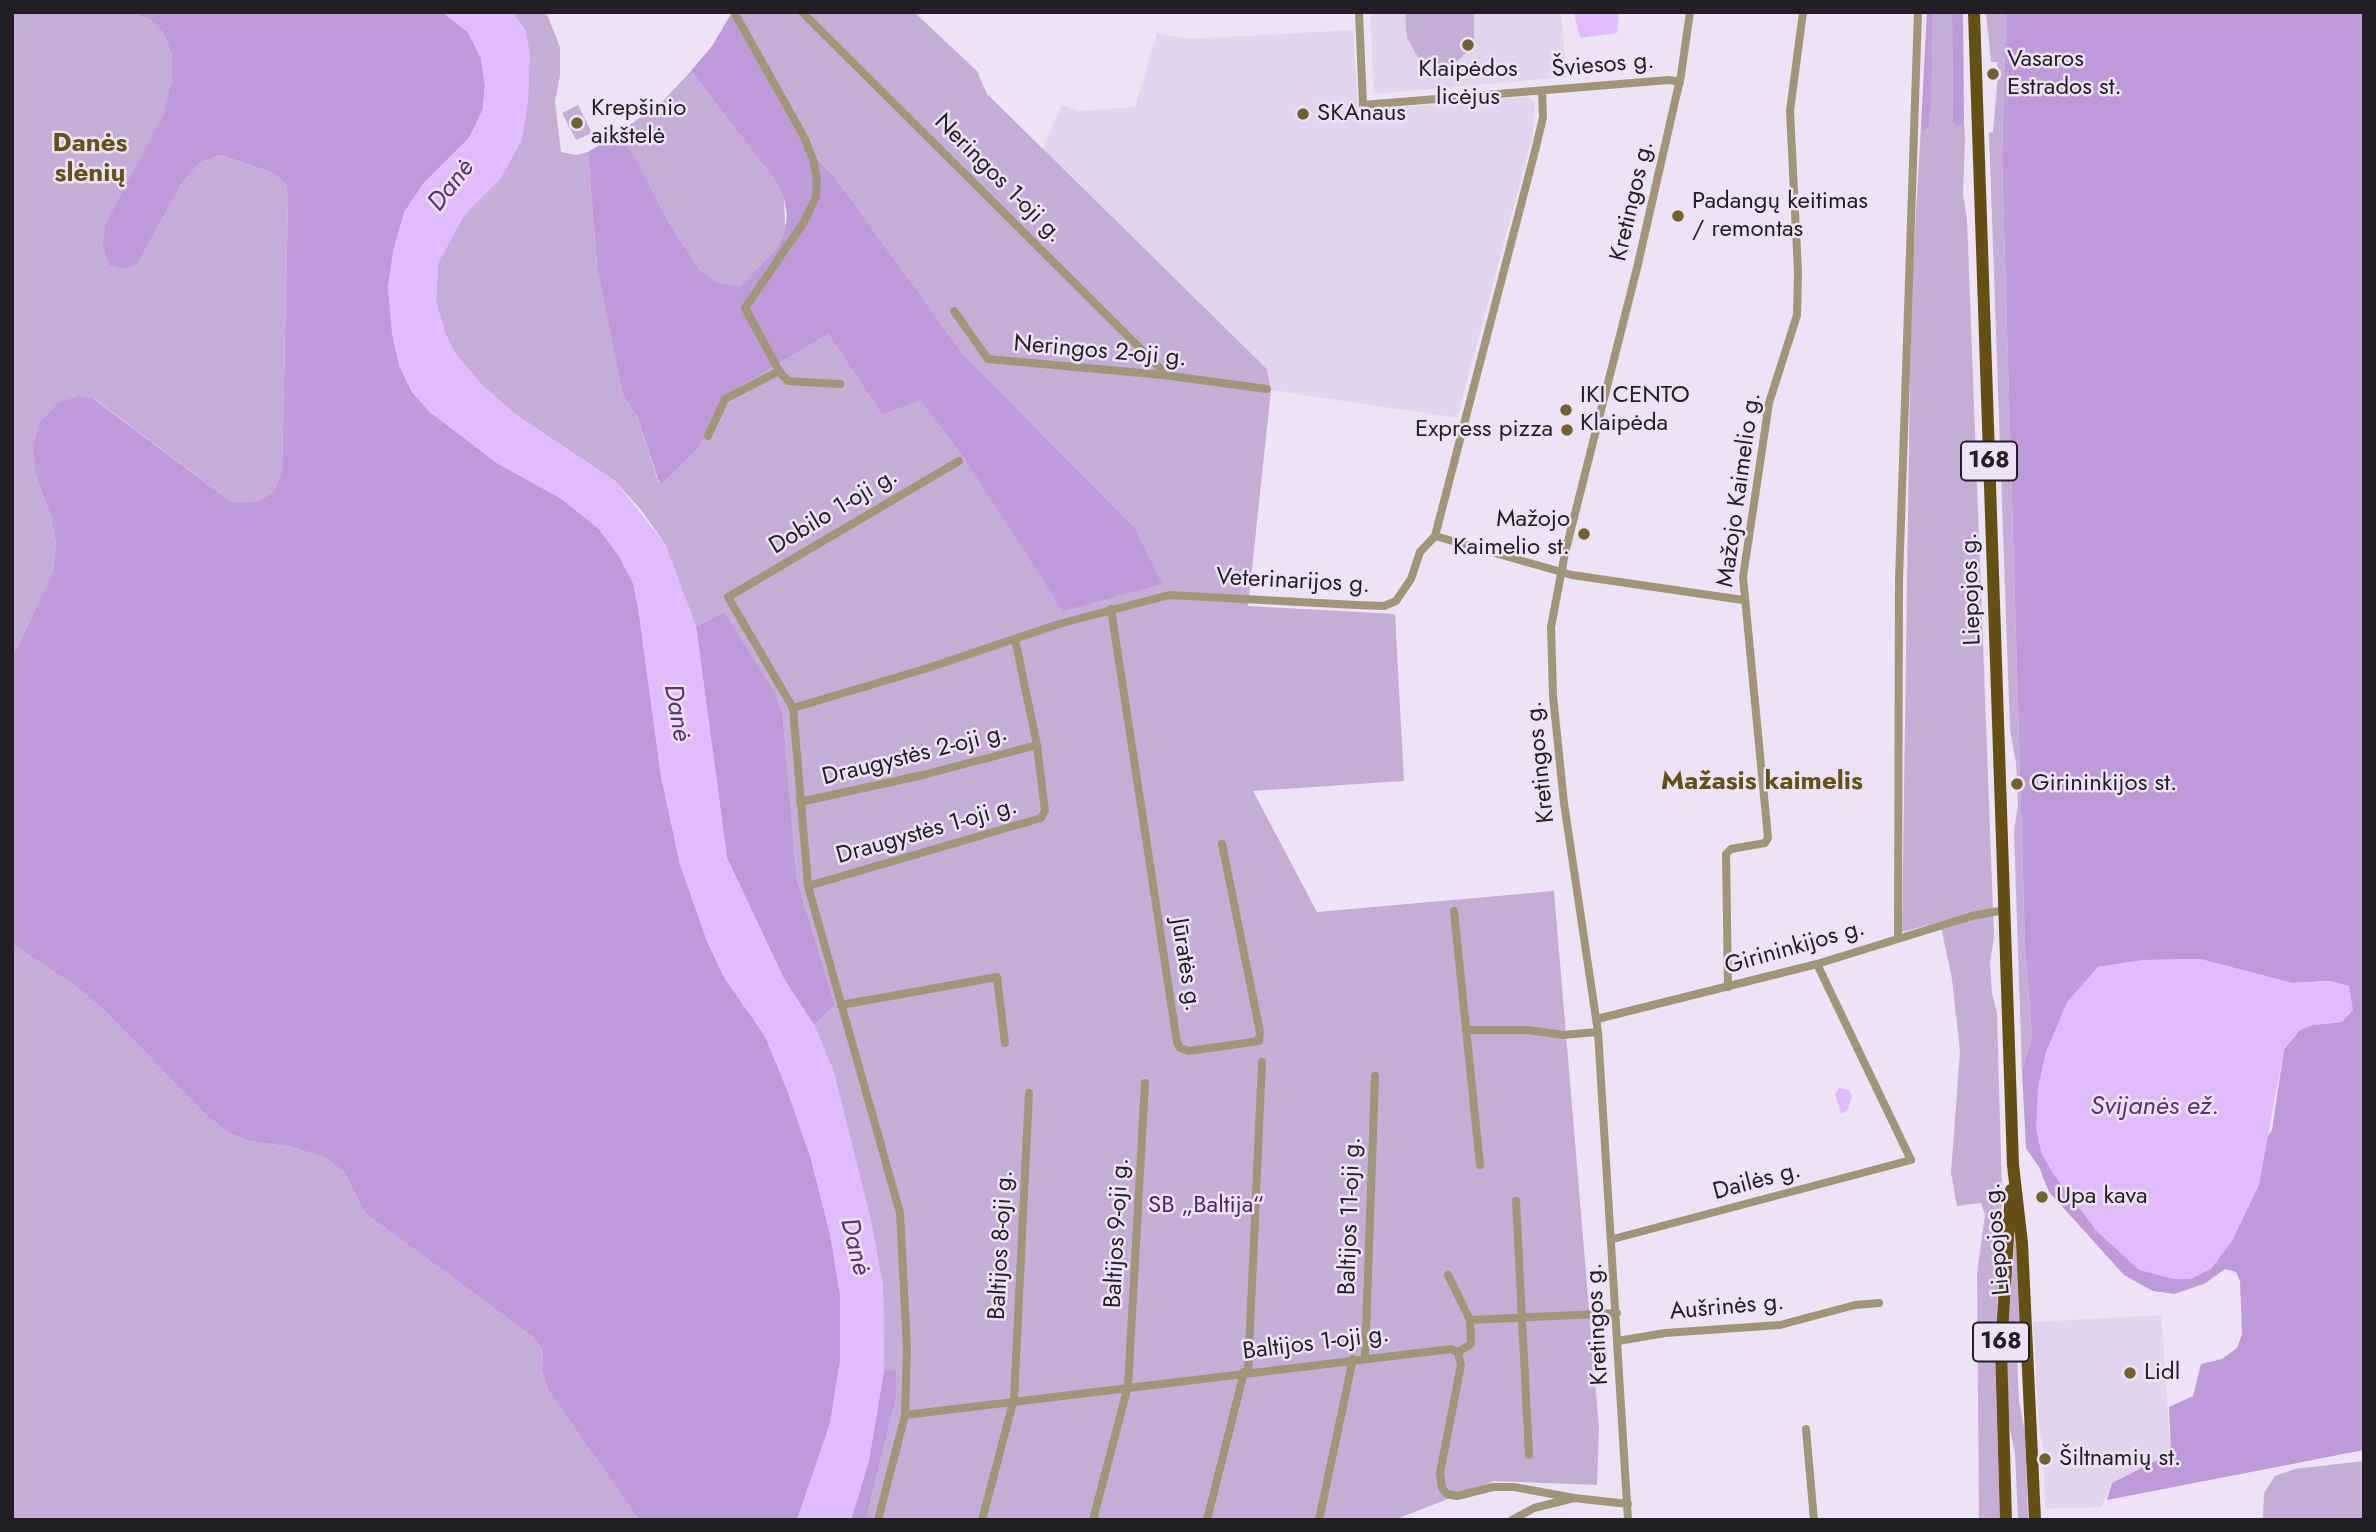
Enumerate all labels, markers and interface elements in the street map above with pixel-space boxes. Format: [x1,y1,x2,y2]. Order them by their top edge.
marker: Klaipėdos licėjus [1460,37,1476,53]
place label: Vasaros Estrados st. [2007,46,2122,102]
street label: Šviesos g. [1551,47,1655,85]
place label: Klaipėdos licėjus [1418,56,1518,112]
marker: Vasaros Estrados st. [1985,66,2001,82]
place label: Krepšinio aikštelė [591,95,686,151]
place label: SKAnaus [1317,100,1406,128]
marker: SKAnaus [1295,106,1311,122]
street label: Neringos 1-oji g. [927,108,1069,250]
marker: Krepšinio aikštelė [569,115,585,131]
district label: Danės slėnių [53,129,127,190]
street label: Kretingos g. [1605,138,1661,264]
water label: Danė [422,154,482,218]
place label: Padangų keitimas / remontas [1692,188,1868,244]
marker: Padangų keitimas / remontas [1670,208,1686,224]
street label: Neringos 2-oji g. [1012,330,1188,374]
place label: IKI CENTO Klaipėda [1580,382,1690,438]
street label: Mažojo Kaimelio g. [1712,391,1768,589]
marker: IKI CENTO Klaipėda [1558,402,1574,418]
place label: Express pizza [1415,416,1553,444]
marker: Express pizza [1559,422,1575,438]
road number: 168 [1961,442,2017,481]
street label: Dobilo 1-oji g. [765,462,903,562]
place label: Mažojo Kaimelio st. [1453,506,1570,562]
marker: Mažojo Kaimelio st. [1576,526,1592,542]
street label: Liepojos g. [1956,532,1988,646]
street label: Veterinarijos g. [1215,564,1371,600]
water label: Danė [656,682,696,744]
street label: Kretingos g. [1520,699,1562,825]
street label: Draugystės 2-oji g. [819,719,1011,793]
district label: Mažasis kaimelis [1661,767,1863,799]
place label: Girininkijos st. [2031,770,2177,798]
marker: Girininkijos st. [2009,776,2025,792]
street label: Draugystės 1-oji g. [833,792,1021,872]
street label: Girininkijos g. [1722,914,1868,982]
street label: Jūratės g. [1163,916,1207,1014]
water label: Svijanės ež. [2090,1092,2220,1124]
street label: Baltijos 11-oji g. [1334,1136,1368,1296]
street label: Dailės g. [1710,1156,1804,1208]
street label: Baltijos 9-oji g. [1100,1157,1136,1309]
street label: Baltijos 8-oji g. [984,1169,1020,1321]
street label: Liepojos g. [1979,1181,2017,1297]
place label: Upa kava [2056,1183,2148,1211]
marker: Upa kava [2034,1189,2050,1205]
park label: SB „Baltija“ [1148,1192,1264,1220]
water label: Danė [832,1215,876,1279]
street label: Kretingos g. [1580,1262,1616,1386]
street label: Aušrinės g. [1669,1289,1785,1327]
street label: Baltijos 1-oji g. [1241,1321,1391,1367]
road number: 168 [1973,1322,2029,1362]
place label: Lidl [2144,1359,2180,1387]
marker: Lidl [2122,1365,2138,1381]
place label: Šiltnamių st. [2059,1445,2181,1473]
marker: Šiltnamių st. [2037,1451,2053,1467]

